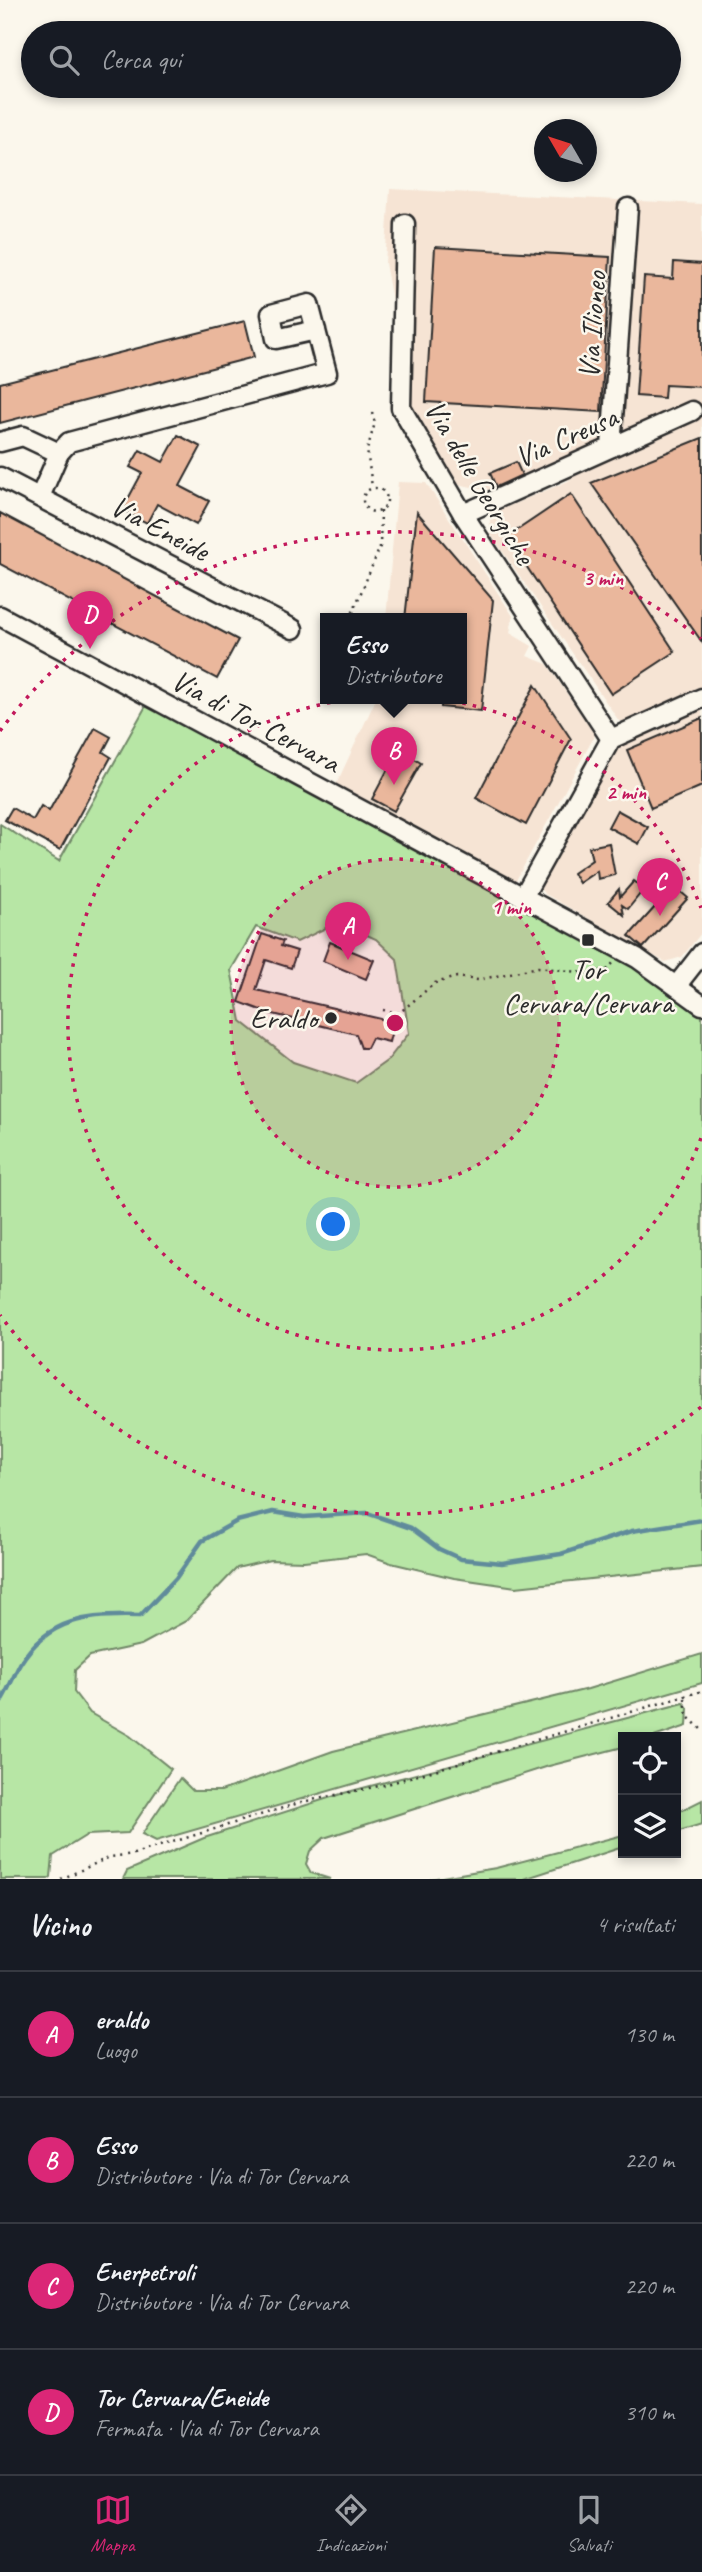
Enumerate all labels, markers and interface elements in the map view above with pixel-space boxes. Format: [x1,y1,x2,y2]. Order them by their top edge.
search box [21,21,681,98]
icon: search [45,41,83,79]
text: Cerca qui [101,43,181,76]
north arrow [534,119,597,182]
street label: Via Ilioneo [569,269,615,380]
street label: Via delle Georgiche [416,393,545,573]
street label: Via Creusa [509,397,625,476]
street label: Via Eneide [104,486,218,571]
text: 3 min [583,565,623,591]
pin: D [67,591,113,649]
popup [320,613,467,704]
text: Esso [346,628,387,661]
street label: Via di Tor Cervara [165,661,348,782]
text: Distributore [346,661,441,690]
pin: B [371,727,417,785]
text: 2 min [606,779,646,805]
pin: C [637,858,683,916]
text: 1 min [491,894,531,920]
pin: A [325,902,371,960]
marker: Tor Cervara/Cervara [580,932,596,948]
place label: Tor Cervara/Cervara [503,950,675,1022]
place label: Eraldo [250,999,320,1037]
marker: Eraldo [323,1010,339,1026]
centre of rings [383,1011,407,1035]
your location [316,1207,350,1241]
map controls [618,1732,681,1858]
button: locate [618,1732,681,1795]
button: layers [618,1795,681,1858]
text: Vicino [28,1906,90,1944]
text: 4 risultati [596,1910,674,1939]
text: eraldo [95,2003,148,2036]
text: A [45,2020,57,2049]
text: 130 m [625,2020,674,2049]
text: Luogo [95,2036,137,2065]
text: Esso [95,2129,137,2162]
text: B [45,2146,57,2175]
text: 220 m [625,2146,674,2175]
text: Distributore · Via di Tor Cervara [95,2162,348,2191]
text: Enerpetroli [95,2255,194,2288]
text: C [46,2272,56,2301]
text: 220 m [625,2272,674,2301]
text: Distributore · Via di Tor Cervara [95,2288,348,2317]
text: Tor Cervara/Eneide [95,2381,268,2414]
text: D [44,2398,58,2427]
text: 310 m [625,2398,674,2427]
text: Fermata · Via di Tor Cervara [95,2414,319,2443]
tab: Mappa [91,2491,135,2557]
tab: Indicazioni [316,2491,386,2557]
tab: Salvati [567,2491,611,2557]

